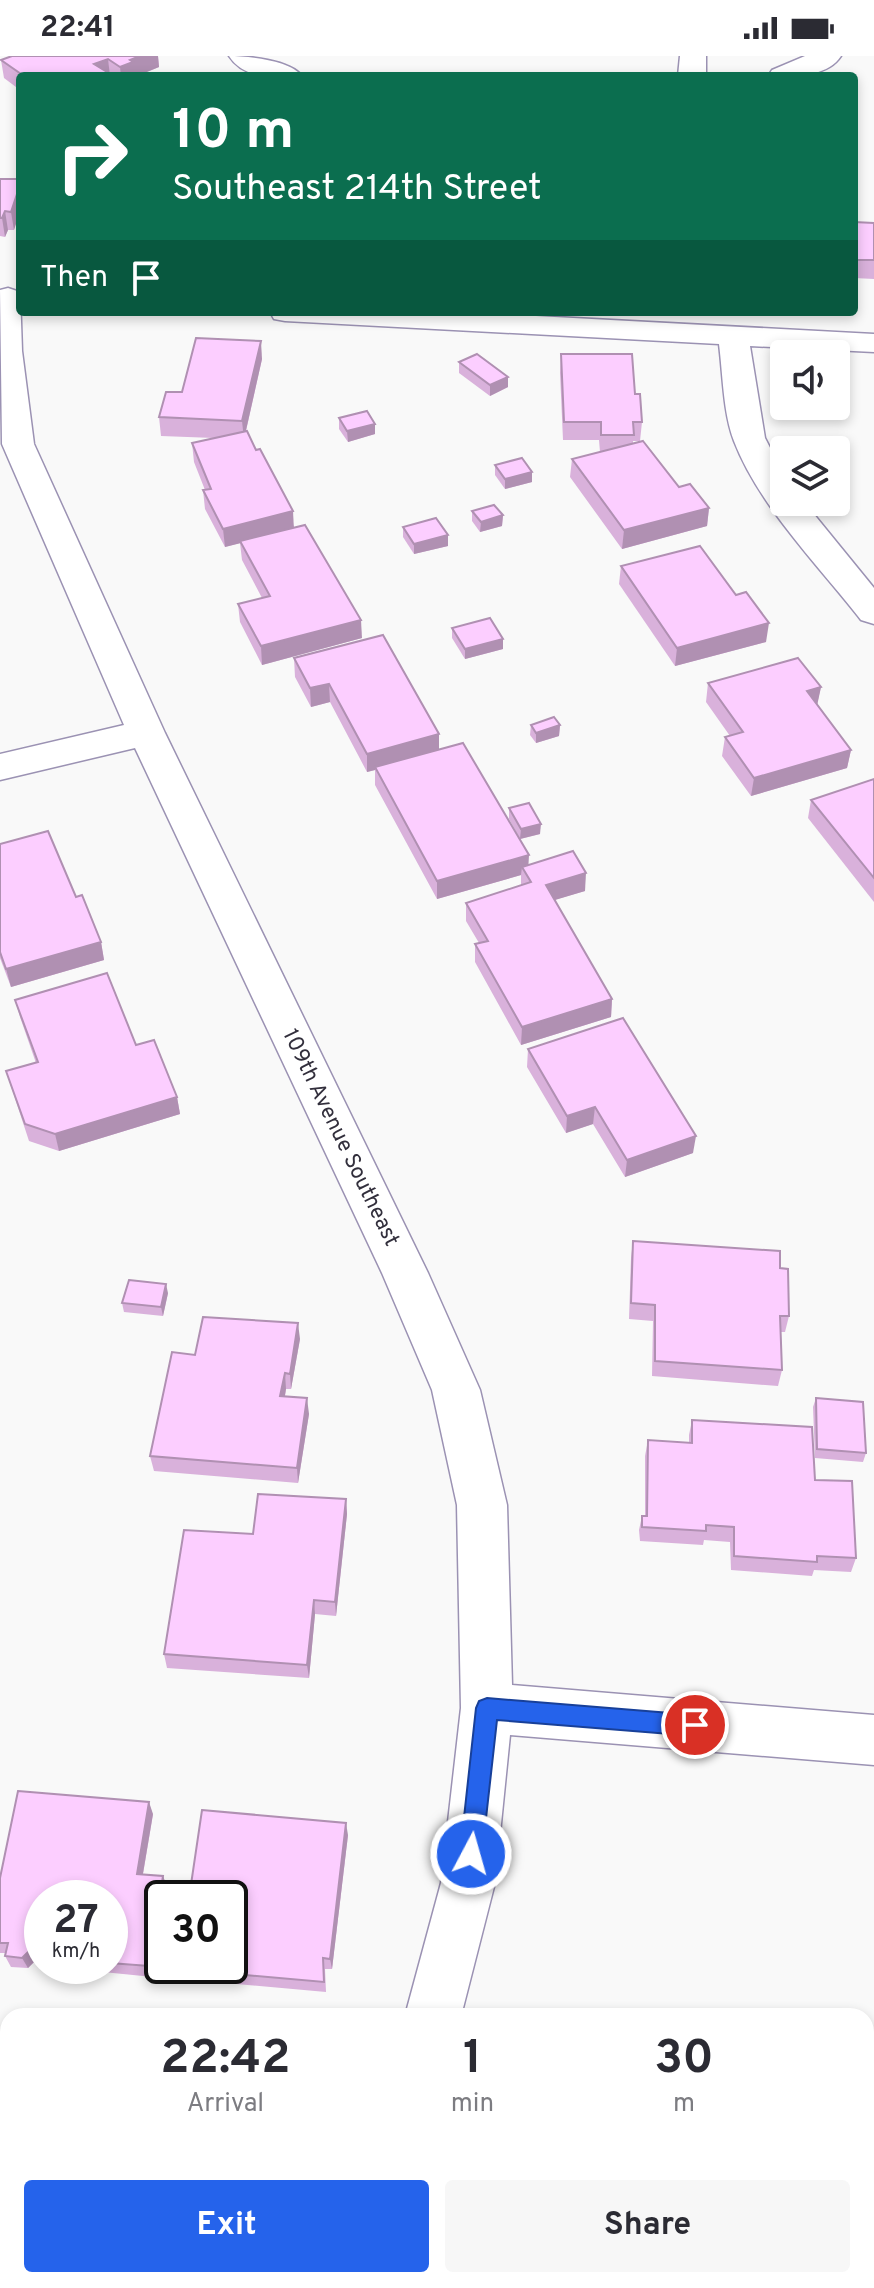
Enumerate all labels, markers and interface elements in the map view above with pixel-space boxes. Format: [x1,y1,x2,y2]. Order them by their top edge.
text: 22:41 [40,10,115,47]
text: 10 m [172,98,294,168]
icon: right [40,104,144,208]
text: Southeast 214th Street [172,167,542,213]
icon: arrive [124,256,168,300]
text: Then [40,260,108,297]
map controls [770,340,850,516]
button: sound [770,340,850,420]
button: layers [770,436,850,516]
street label: 109th Avenue Southeast [276,1025,404,1251]
pin [661,1691,729,1759]
icon: arrive [673,1703,717,1747]
position arrow [429,1812,513,1896]
speed limit sign: 30 [144,1880,248,1984]
text: 27 [53,1897,99,1947]
text: km/h [52,1939,100,1965]
text: 22:42 [160,2030,291,2090]
text: 1 [463,2030,482,2090]
text: 30 [654,2030,714,2090]
text: Arrival [187,2088,264,2121]
text: min [451,2088,494,2121]
text: m [673,2088,695,2121]
button: Exit [24,2180,429,2272]
button: Share [445,2180,850,2272]

